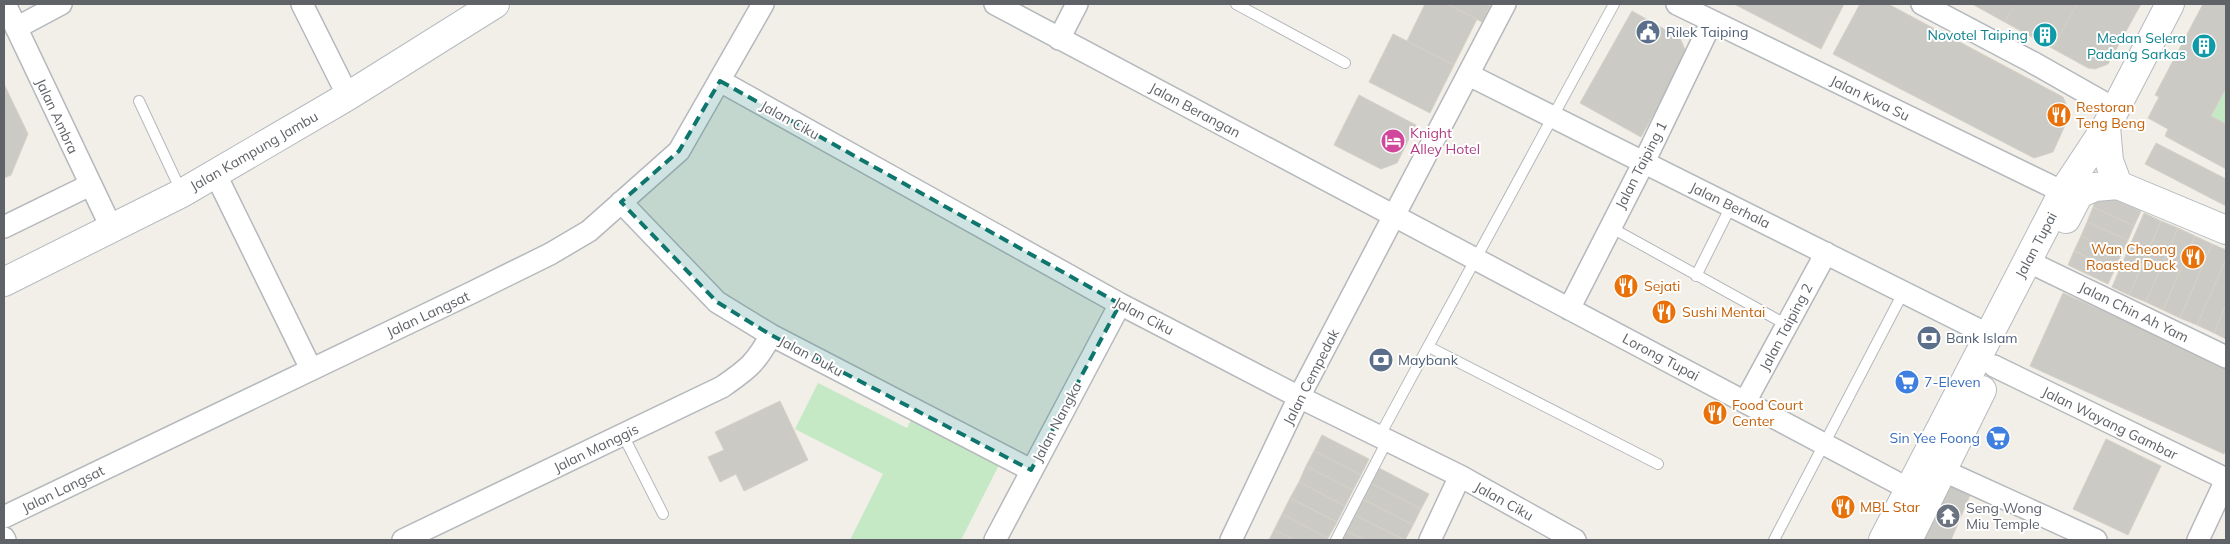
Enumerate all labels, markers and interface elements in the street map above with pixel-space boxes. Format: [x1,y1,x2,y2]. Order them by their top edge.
public building icon: Rilek Taiping [1635,19,1661,45]
building icon: Novotel Taiping [2032,22,2058,48]
place label: Rilek Taiping [1666,23,1748,41]
place label: Novotel Taiping [1927,26,2028,44]
place label: Medan Selera Padang Sarkas [2087,29,2186,63]
building icon: Medan Selera Padang Sarkas [2191,33,2217,59]
street label: Jalan Kwa Su [1827,71,1913,125]
street label: Jalan Ambra [32,75,82,157]
street label: Jalan Berangan [1146,78,1244,142]
street label: Jalan Ciku [757,96,823,144]
place label: Restoran Teng Beng [2076,98,2145,132]
restaurant icon: Restoran Teng Beng [2046,102,2072,128]
street label: Jalan Kampung Jambu [187,107,321,195]
street label: Jalan Taiping 1 [1611,118,1671,212]
place label: Knight Alley Hotel [1410,124,1480,158]
hotel icon: Knight Alley Hotel [1380,128,1406,154]
street label: Jalan Berhala [1687,178,1773,232]
street label: Jalan Tupai [2011,209,2061,281]
place label: Wan Cheong Roasted Duck [2086,240,2177,274]
restaurant icon: Wan Cheong Roasted Duck [2180,244,2206,270]
restaurant icon: Sejati [1613,273,1639,299]
place label: Sejati [1644,277,1680,295]
street label: Jalan Chin Ah Yam [2076,278,2192,346]
street label: Jalan Taiping 2 [1755,280,1817,374]
street label: Jalan Langsat [384,287,472,341]
street label: Jalan Ciku [1111,293,1177,339]
restaurant icon: Sushi Mentai [1651,299,1677,325]
place label: Sushi Mentai [1682,303,1765,321]
street label: Jalan Cempedak [1279,325,1343,428]
bank icon: Bank Islam [1916,325,1942,351]
street label: Lorong Tupai [1619,329,1703,385]
place label: Bank Islam [1946,329,2018,347]
street label: Jalan Duku [776,332,846,380]
bank icon: Maybank [1368,347,1394,373]
place label: Maybank [1398,351,1459,369]
supermarket icon: 7-Eleven [1894,369,1920,395]
place label: 7-Eleven [1924,373,1981,391]
street label: Jalan Nangka [1028,379,1086,465]
street label: Jalan Wayang Gambar [2039,382,2181,464]
place label: Food Court Center [1732,396,1803,430]
restaurant icon: Food Court Center [1702,400,1728,426]
street label: Jalan Manggis [551,420,642,476]
supermarket icon: Sin Yee Foong [1985,425,2011,451]
place label: Sin Yee Foong [1890,429,1980,447]
street label: Jalan Langsat [19,461,107,517]
street label: Jalan Ciku [1471,477,1537,525]
restaurant icon: MBL Star [1830,494,1856,520]
place label: MBL Star [1860,498,1921,516]
place label: Seng Wong Miu Temple [1966,499,2042,533]
temple icon: Seng Wong Miu Temple [1935,503,1961,529]

